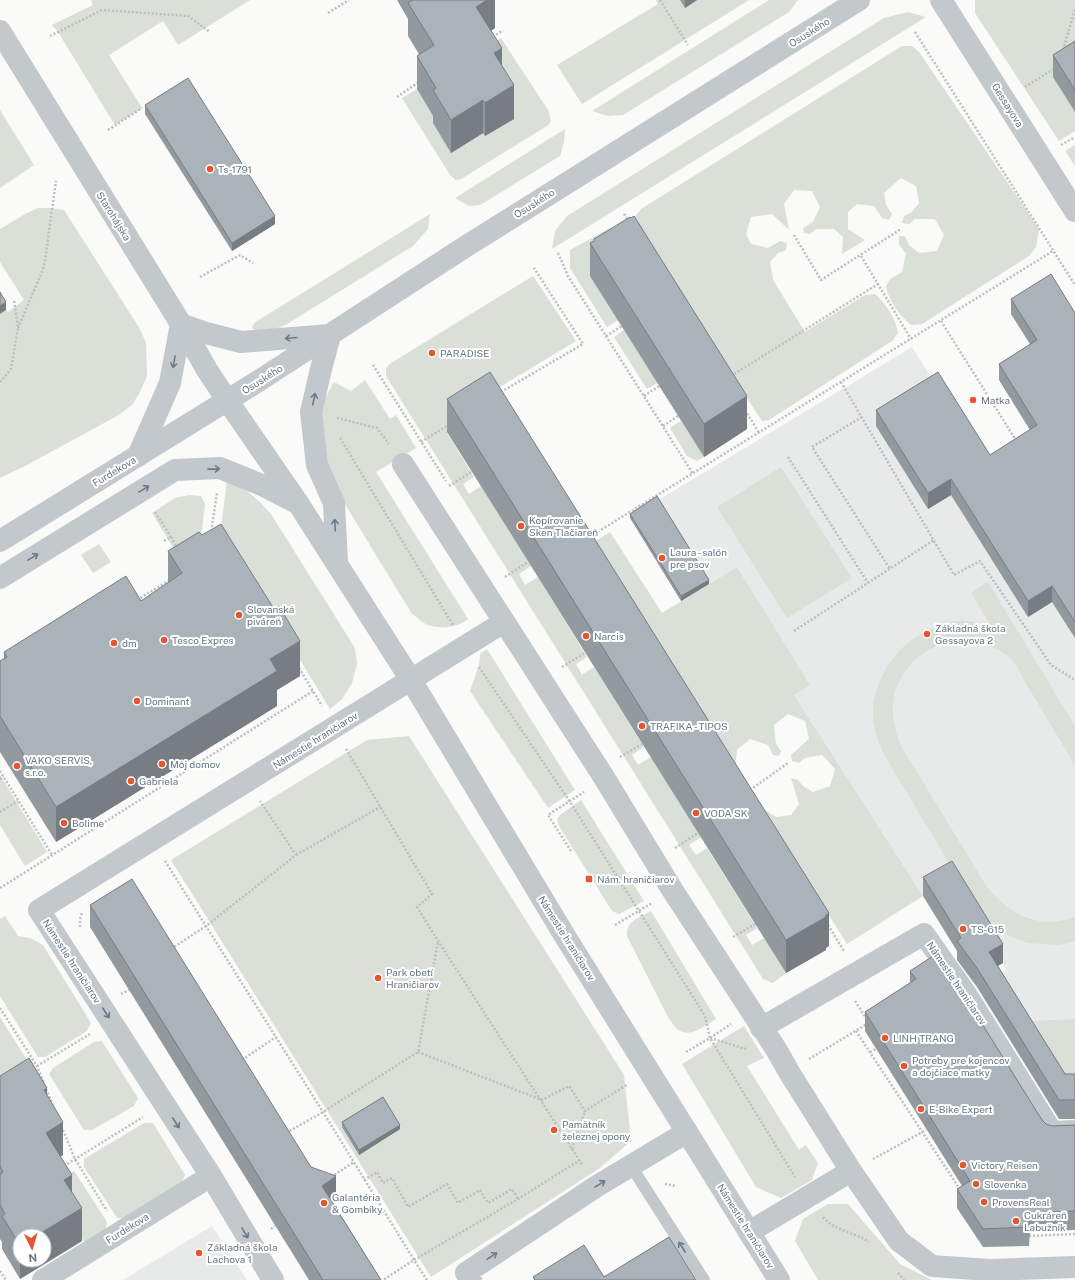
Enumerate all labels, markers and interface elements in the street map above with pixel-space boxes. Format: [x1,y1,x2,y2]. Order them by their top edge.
street label: Osuského [786,15,832,49]
street label: Gessayova [990,81,1026,129]
place label: Ts-1791 [218,163,252,175]
marker: Ts-1791 [205,164,215,174]
street label: Osuského [511,186,557,220]
street label: Starohájska [94,189,134,243]
one-way arrow [285,335,298,342]
place label: PARADISE [440,347,489,359]
marker: PARADISE [427,348,437,358]
one-way arrow [169,355,177,368]
street label: Osuského [239,362,285,396]
one-way arrow [311,393,319,406]
place label: Matka [981,394,1010,406]
marker: Matka [968,395,978,405]
street label: Furdekova [90,453,138,489]
one-way arrow [207,465,220,472]
one-way arrow [138,484,150,492]
place label: Kopírovanie Sken Tlačiareň [529,514,598,538]
one-way arrow [332,519,339,532]
marker: Kopírovanie Sken Tlačiareň [516,521,526,531]
place label: Laura - salón pre psov [670,546,727,570]
one-way arrow [27,553,38,561]
marker: Laura - salón pre psov [657,553,667,563]
place label: Slovanská piváreň [247,603,294,627]
marker: Slovanská piváreň [234,610,244,620]
place label: Základná škola Gessayova 2 [935,622,1005,646]
marker: Základná škola Gessayova 2 [922,629,932,639]
place label: Narcis [594,630,624,642]
marker: Narcis [581,631,591,641]
place label: Tesco Expres [172,634,234,646]
marker: Tesco Expres [159,635,169,645]
place label: dm [122,637,137,649]
marker: dm [109,638,119,648]
place label: Dominant [145,695,190,707]
marker: Dominant [132,696,142,706]
street label: Námestie hraničiarov [270,709,360,771]
place label: TRAFIKA - TIPOS [650,720,728,732]
marker: TRAFIKA - TIPOS [637,721,647,731]
place label: VAKO SERVIS, s.r.o. [25,754,92,778]
place label: Môj domov [170,758,220,770]
marker: Môj domov [157,759,167,769]
marker: VAKO SERVIS, s.r.o. [12,761,22,771]
place label: Gabriela [139,775,178,787]
marker: Gabriela [126,776,136,786]
place label: VODA SK [704,807,748,819]
marker: VODA SK [691,808,701,818]
place label: Bolime [72,817,105,829]
marker: Bolime [59,818,69,828]
place label: Nám. hraničiarov [597,873,674,885]
marker: Nám. hraničiarov [584,874,594,884]
street label: Námestie hraničiarov [536,893,598,983]
street label: Námestie hraničiarov [40,917,104,1005]
place label: TS-615 [971,923,1004,935]
marker: TS-615 [958,924,968,934]
street label: Námestie hraničiarov [925,939,989,1027]
place label: Park obetí Hraničiarov [386,966,439,990]
marker: Park obetí Hraničiarov [373,973,383,983]
one-way arrow [102,1007,110,1019]
place label: LINH TRANG [893,1032,954,1044]
marker: LINH TRANG [880,1033,890,1043]
place label: Potreby pre kojencov a dojčiace matky [912,1054,1010,1078]
marker: Potreby pre kojencov a dojčiace matky [899,1061,909,1071]
place label: E-Bike Expert [929,1103,993,1115]
marker: E-Bike Expert [916,1104,926,1114]
one-way arrow [172,1117,180,1128]
place label: Pamätník železnej opony [562,1118,631,1142]
marker: Pamätník železnej opony [549,1125,559,1135]
place label: Victory Reisen [971,1159,1038,1171]
marker: Victory Reisen [958,1160,968,1170]
place label: Slovenka [984,1178,1026,1190]
marker: Slovenka [971,1179,981,1189]
one-way arrow [594,1180,605,1188]
street label: Námestie hraničiarov [715,1181,777,1271]
place label: Galantéria & Gombíky [332,1191,383,1215]
place label: ProvensReal [992,1196,1050,1208]
marker: ProvensReal [979,1197,989,1207]
marker: Galantéria & Gombíky [319,1198,329,1208]
place label: Cukráreň Labužník [1024,1209,1067,1233]
street label: Furdekova [103,1210,151,1246]
marker: Cukráreň Labužník [1011,1216,1021,1226]
one-way arrow [241,1227,249,1239]
north arrow [12,1228,52,1268]
place label: Základná škola Lachova 1 [207,1241,277,1265]
one-way arrow [678,1242,687,1253]
marker: Základná škola Lachova 1 [194,1248,204,1258]
text: N [28,1252,38,1264]
one-way arrow [486,1252,497,1260]

